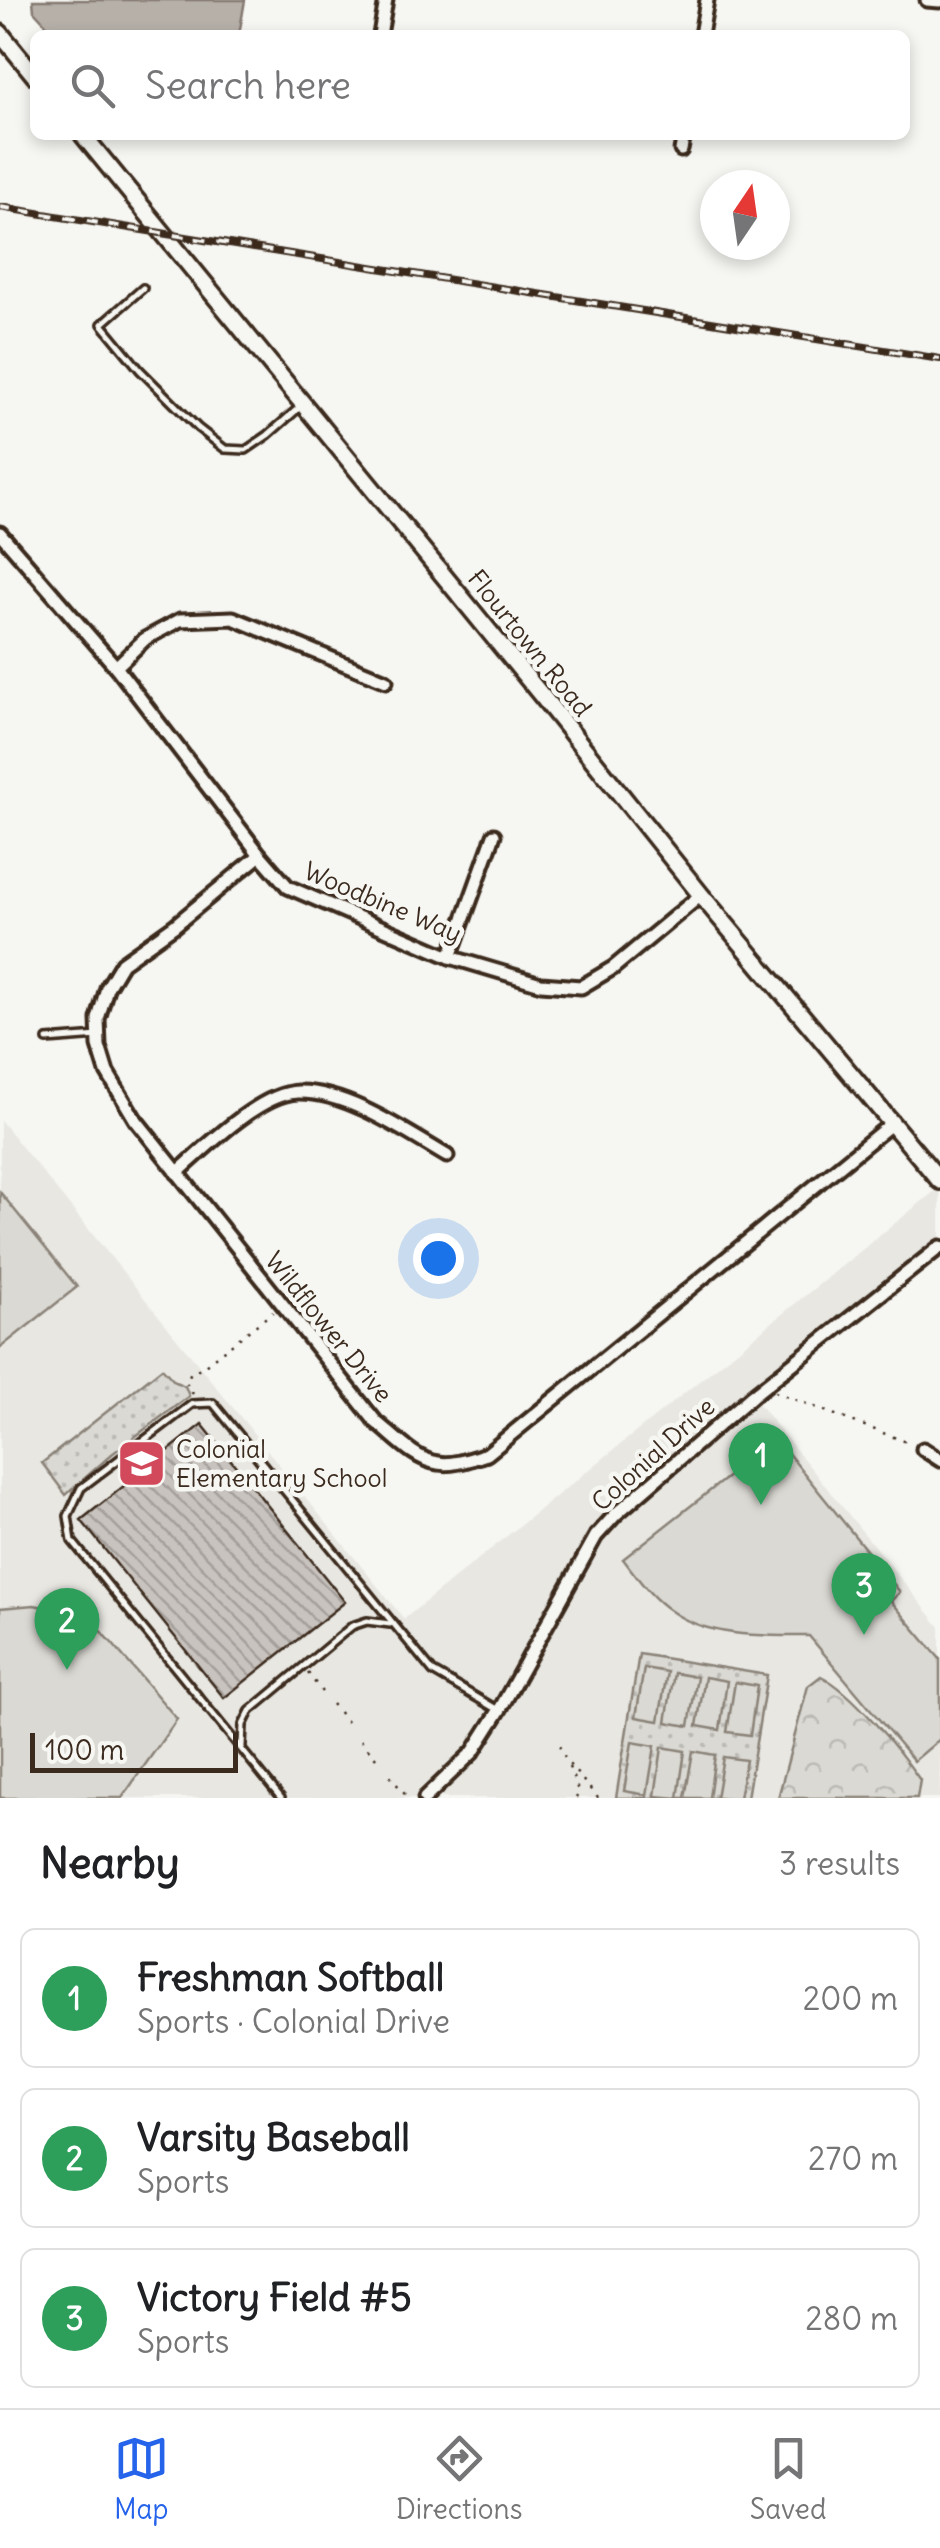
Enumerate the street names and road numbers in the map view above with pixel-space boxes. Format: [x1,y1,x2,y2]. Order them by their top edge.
street label: Flourtown Road [461,563,599,723]
street label: Woodbine Way [299,854,467,950]
street label: Wildflower Drive [258,1245,400,1409]
street label: Colonial Drive [585,1390,721,1518]

